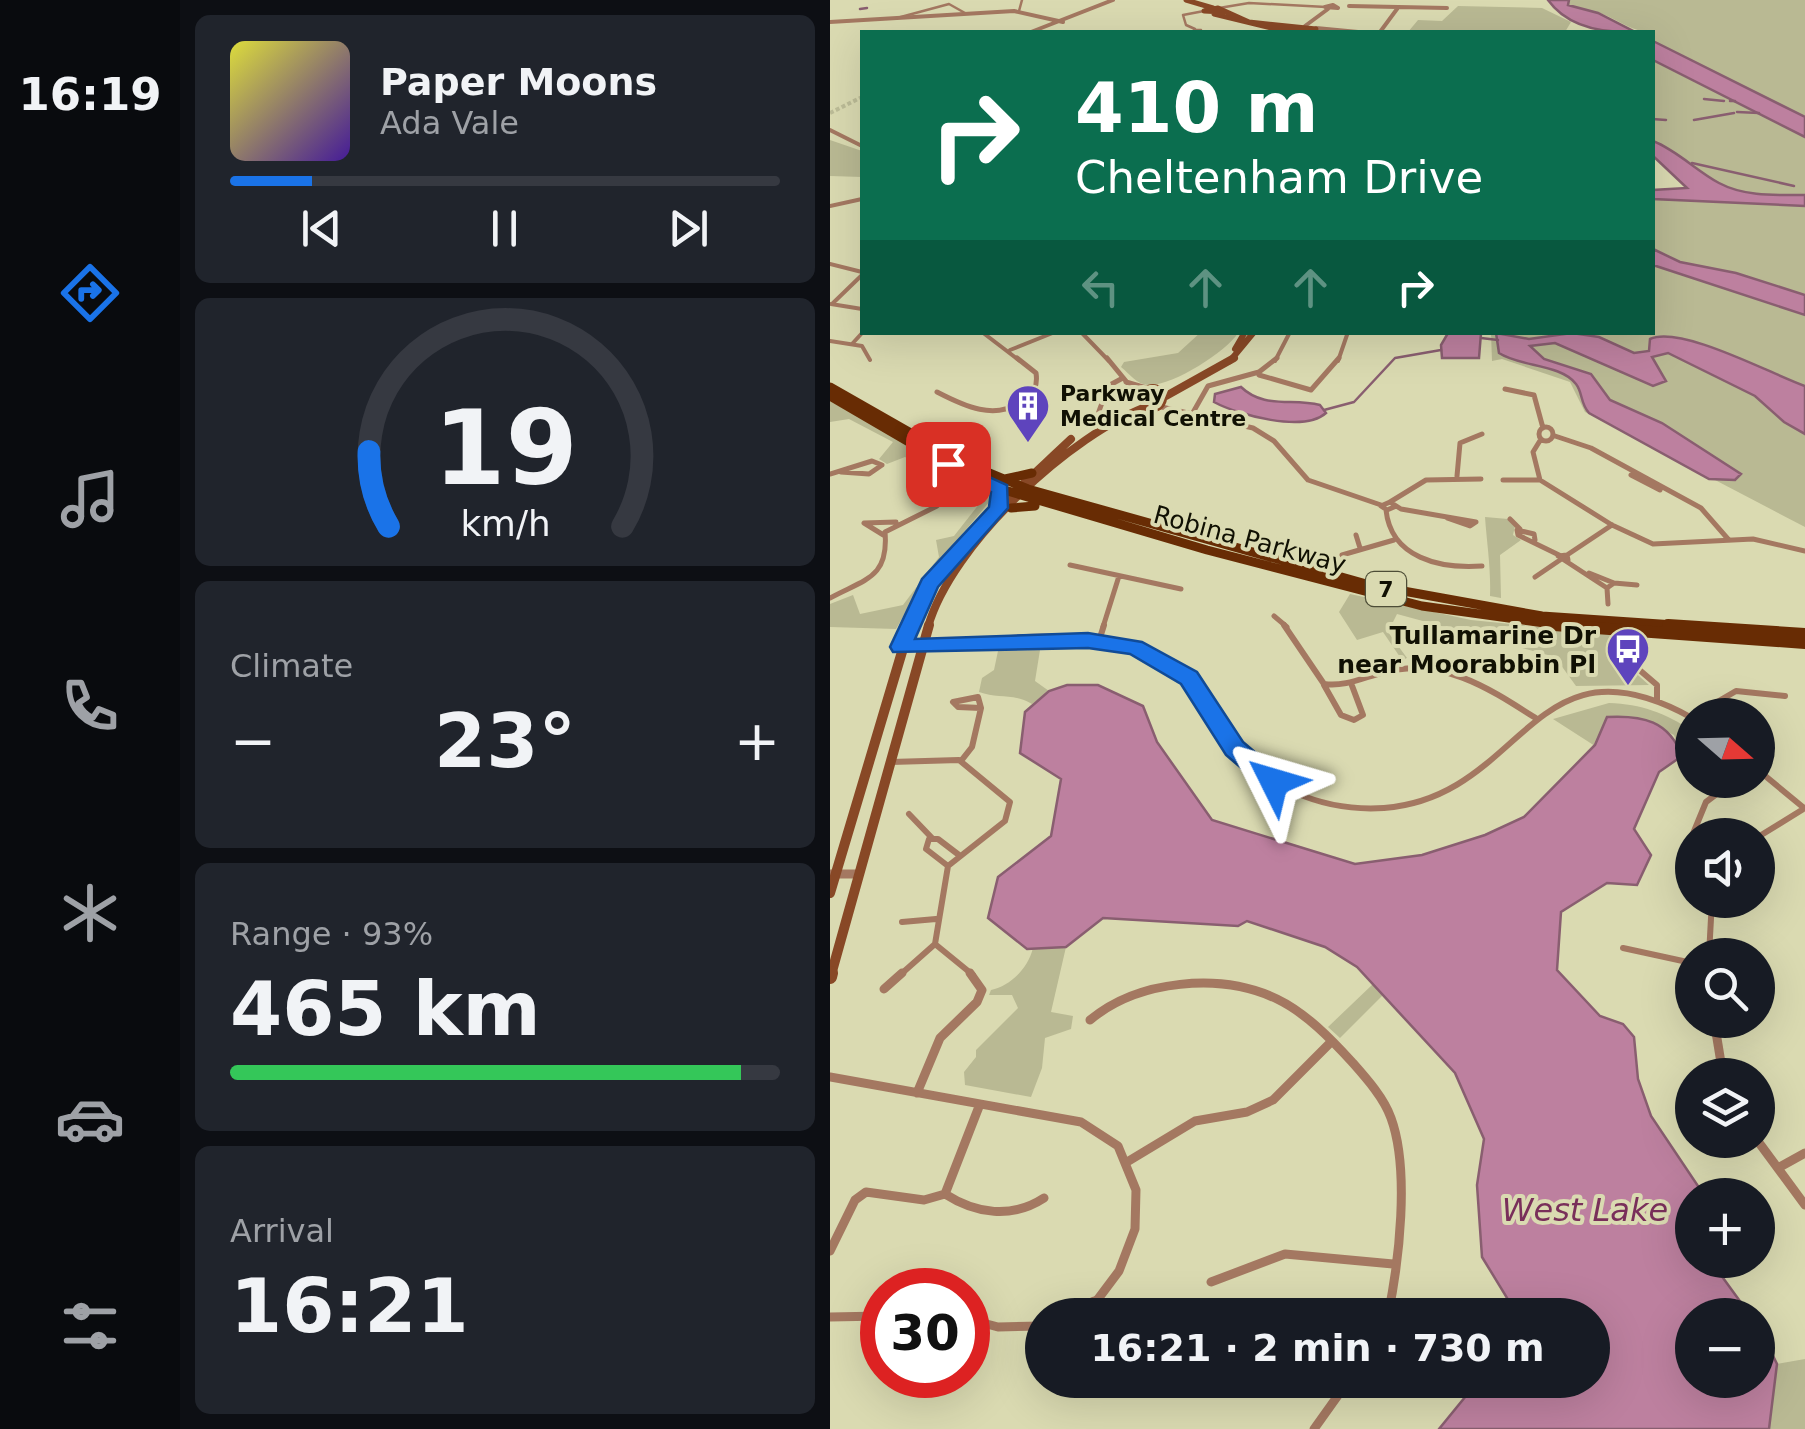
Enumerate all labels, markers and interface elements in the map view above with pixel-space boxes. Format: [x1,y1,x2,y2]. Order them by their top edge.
text: Paper Moons [380,60,657,104]
text: 410 m [1075,67,1318,149]
text: 16:19 [18,68,162,121]
icon: right [910,70,1040,200]
text: Ada Vale [380,104,519,142]
text: Cheltenham Drive [1075,151,1483,204]
icon: previous [294,201,349,256]
icon: pause [477,201,532,256]
icon: next [661,201,716,256]
icon: directions [55,258,125,328]
icon: left [1073,260,1128,315]
icon: ahead [1178,260,1233,315]
icon: ahead [1283,260,1338,315]
icon: right [1388,260,1443,315]
place label: Parkway Medical Centre [1060,381,1246,431]
building icon: Parkway Medical Centre [1005,383,1051,444]
text: 19 [433,387,577,509]
pin [906,422,991,507]
icon: arrive [921,437,976,492]
icon: music [55,464,125,534]
street label: Robina Parkway [1150,500,1349,579]
text: km/h [460,503,550,544]
road number: 7 [1366,572,1406,606]
place label: Tullamarine Dr near Moorabbin Pl [1337,621,1597,679]
bus stop icon: Tullamarine Dr near Moorabbin Pl [1605,626,1651,687]
text: Climate [230,647,353,685]
icon: phone [55,671,125,741]
text: 23° [434,697,576,785]
north arrow [1675,698,1775,798]
map controls [1675,698,1775,1398]
text: − [230,709,276,773]
text: + [734,709,780,773]
position arrow [1222,730,1326,834]
button: sound [1675,818,1775,918]
icon: climate [55,878,125,948]
text: Range · 93% [230,915,433,953]
button: search [1675,938,1775,1038]
text: 465 km [230,965,541,1053]
button: layers [1675,1058,1775,1158]
icon: car [55,1084,125,1154]
button: + [1675,1178,1775,1278]
water label: West Lake [1502,1191,1668,1229]
text: Arrival [230,1212,334,1250]
text: 16:21 [230,1262,469,1350]
speed limit sign: 30 [860,1268,990,1398]
icon: filters [55,1291,125,1361]
button: − [1675,1298,1775,1398]
text: 16:21 · 2 min · 730 m [1090,1326,1545,1370]

